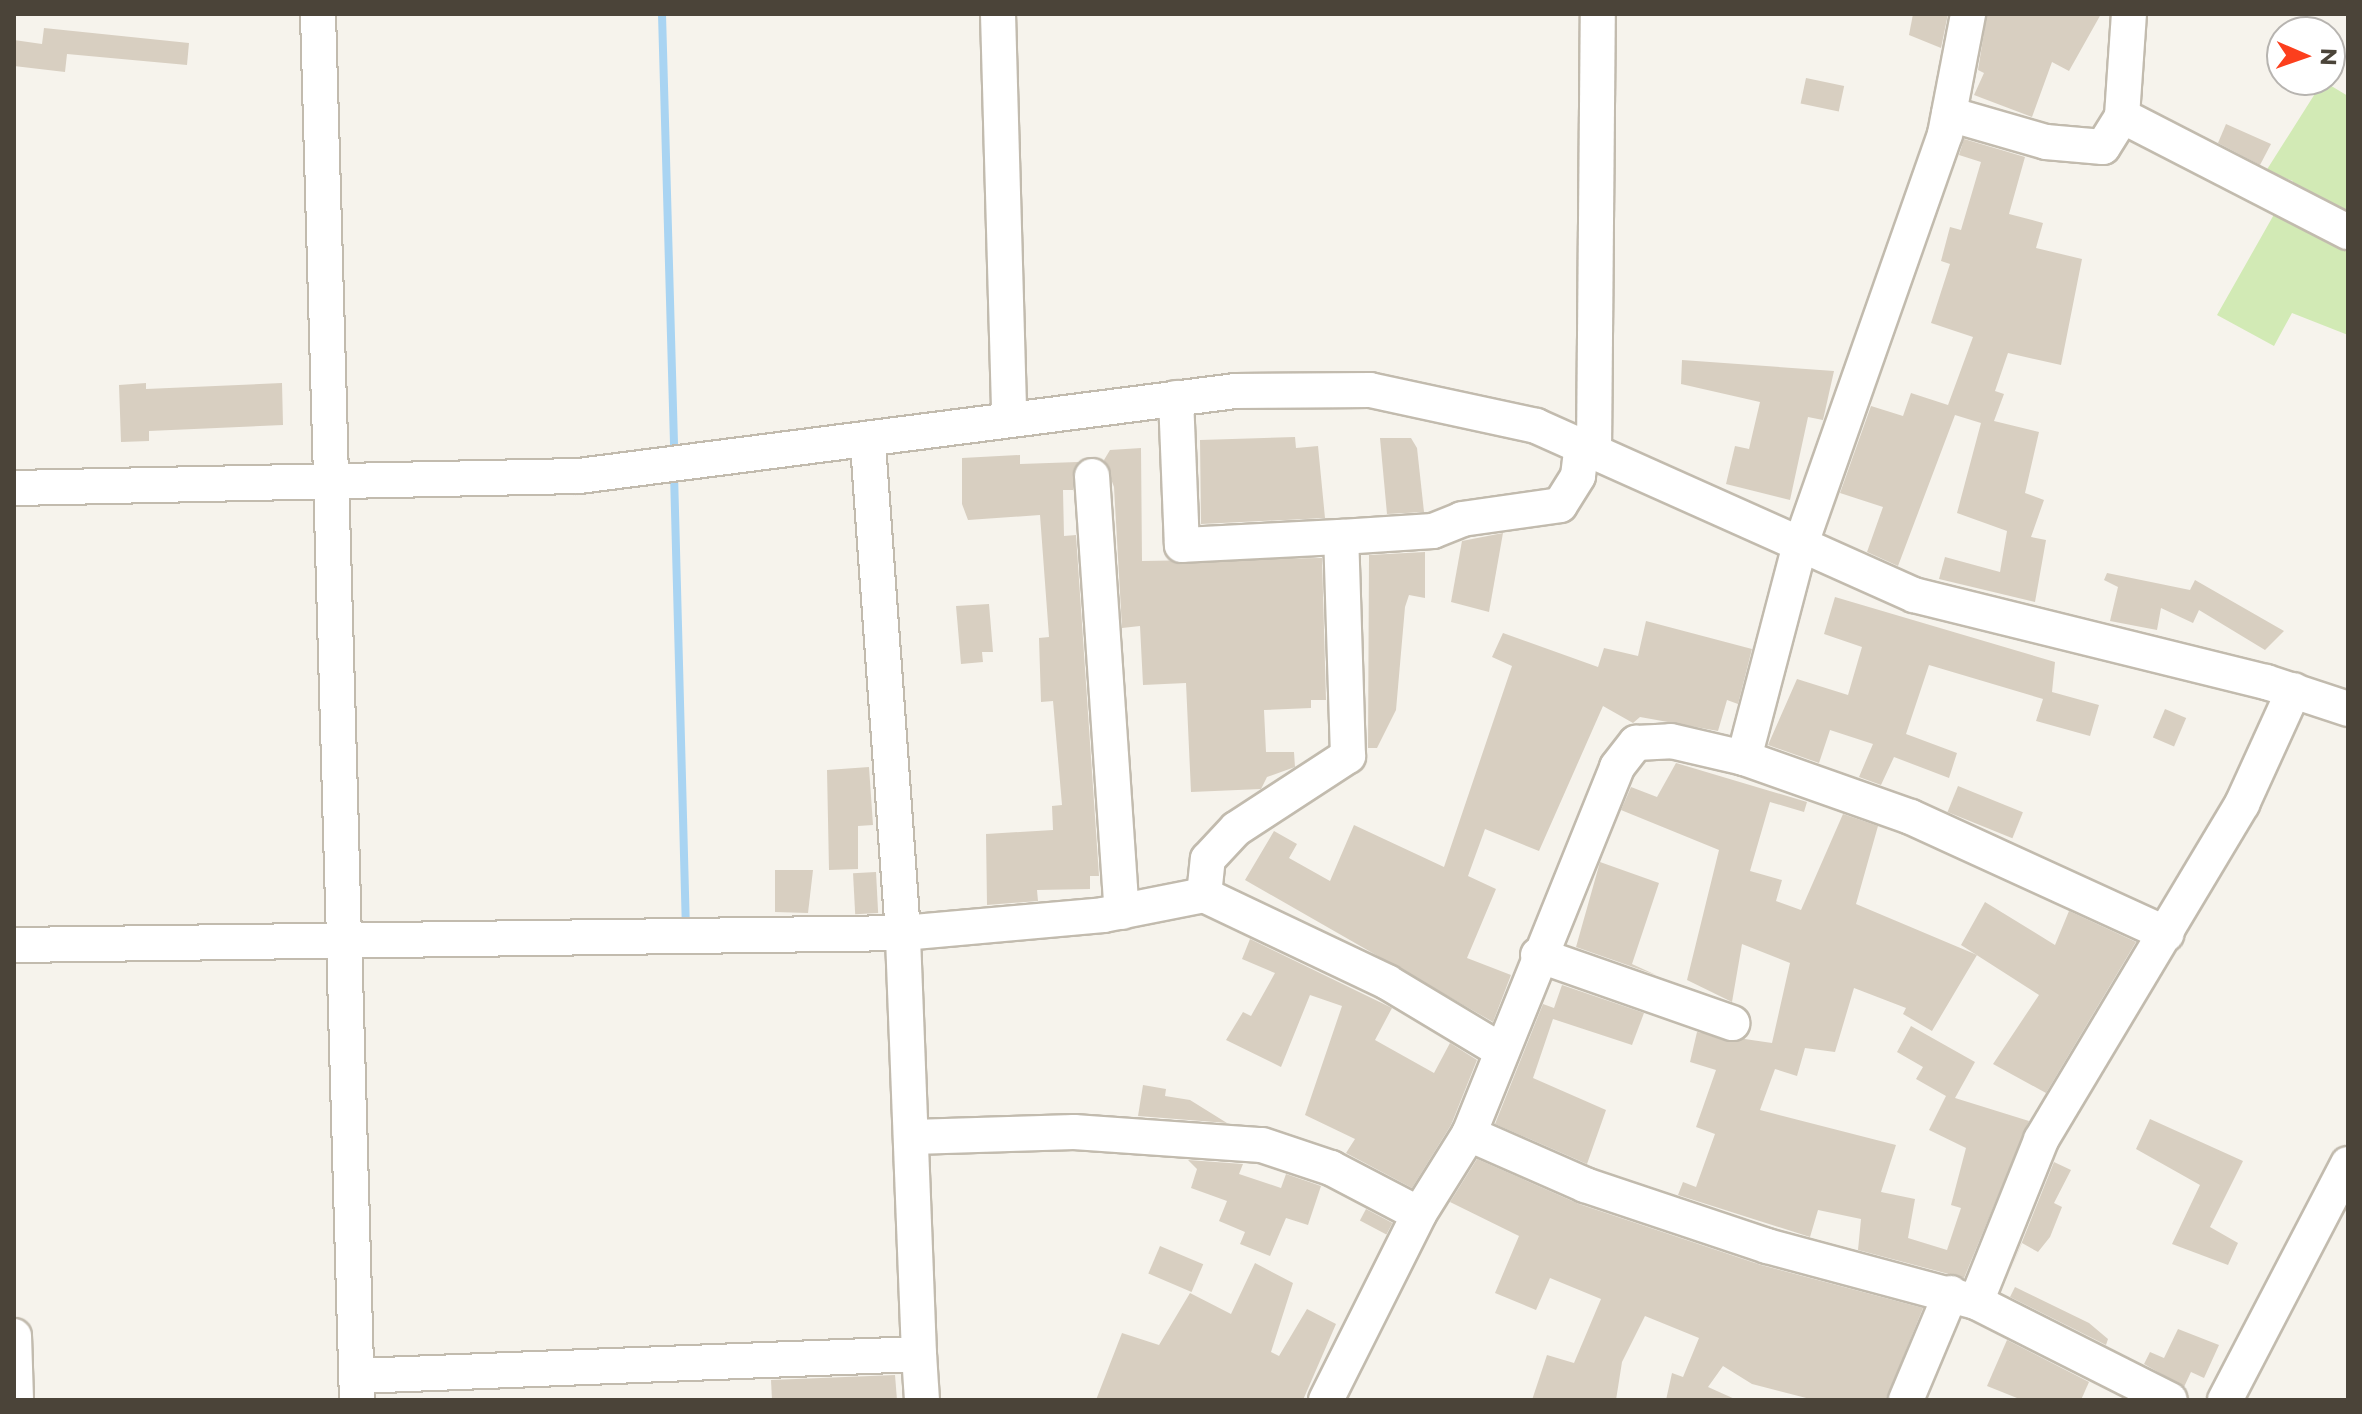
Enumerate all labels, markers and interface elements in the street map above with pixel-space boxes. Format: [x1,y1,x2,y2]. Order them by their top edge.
north arrow [2266,16,2346,96]
text: N [2315,47,2342,66]

